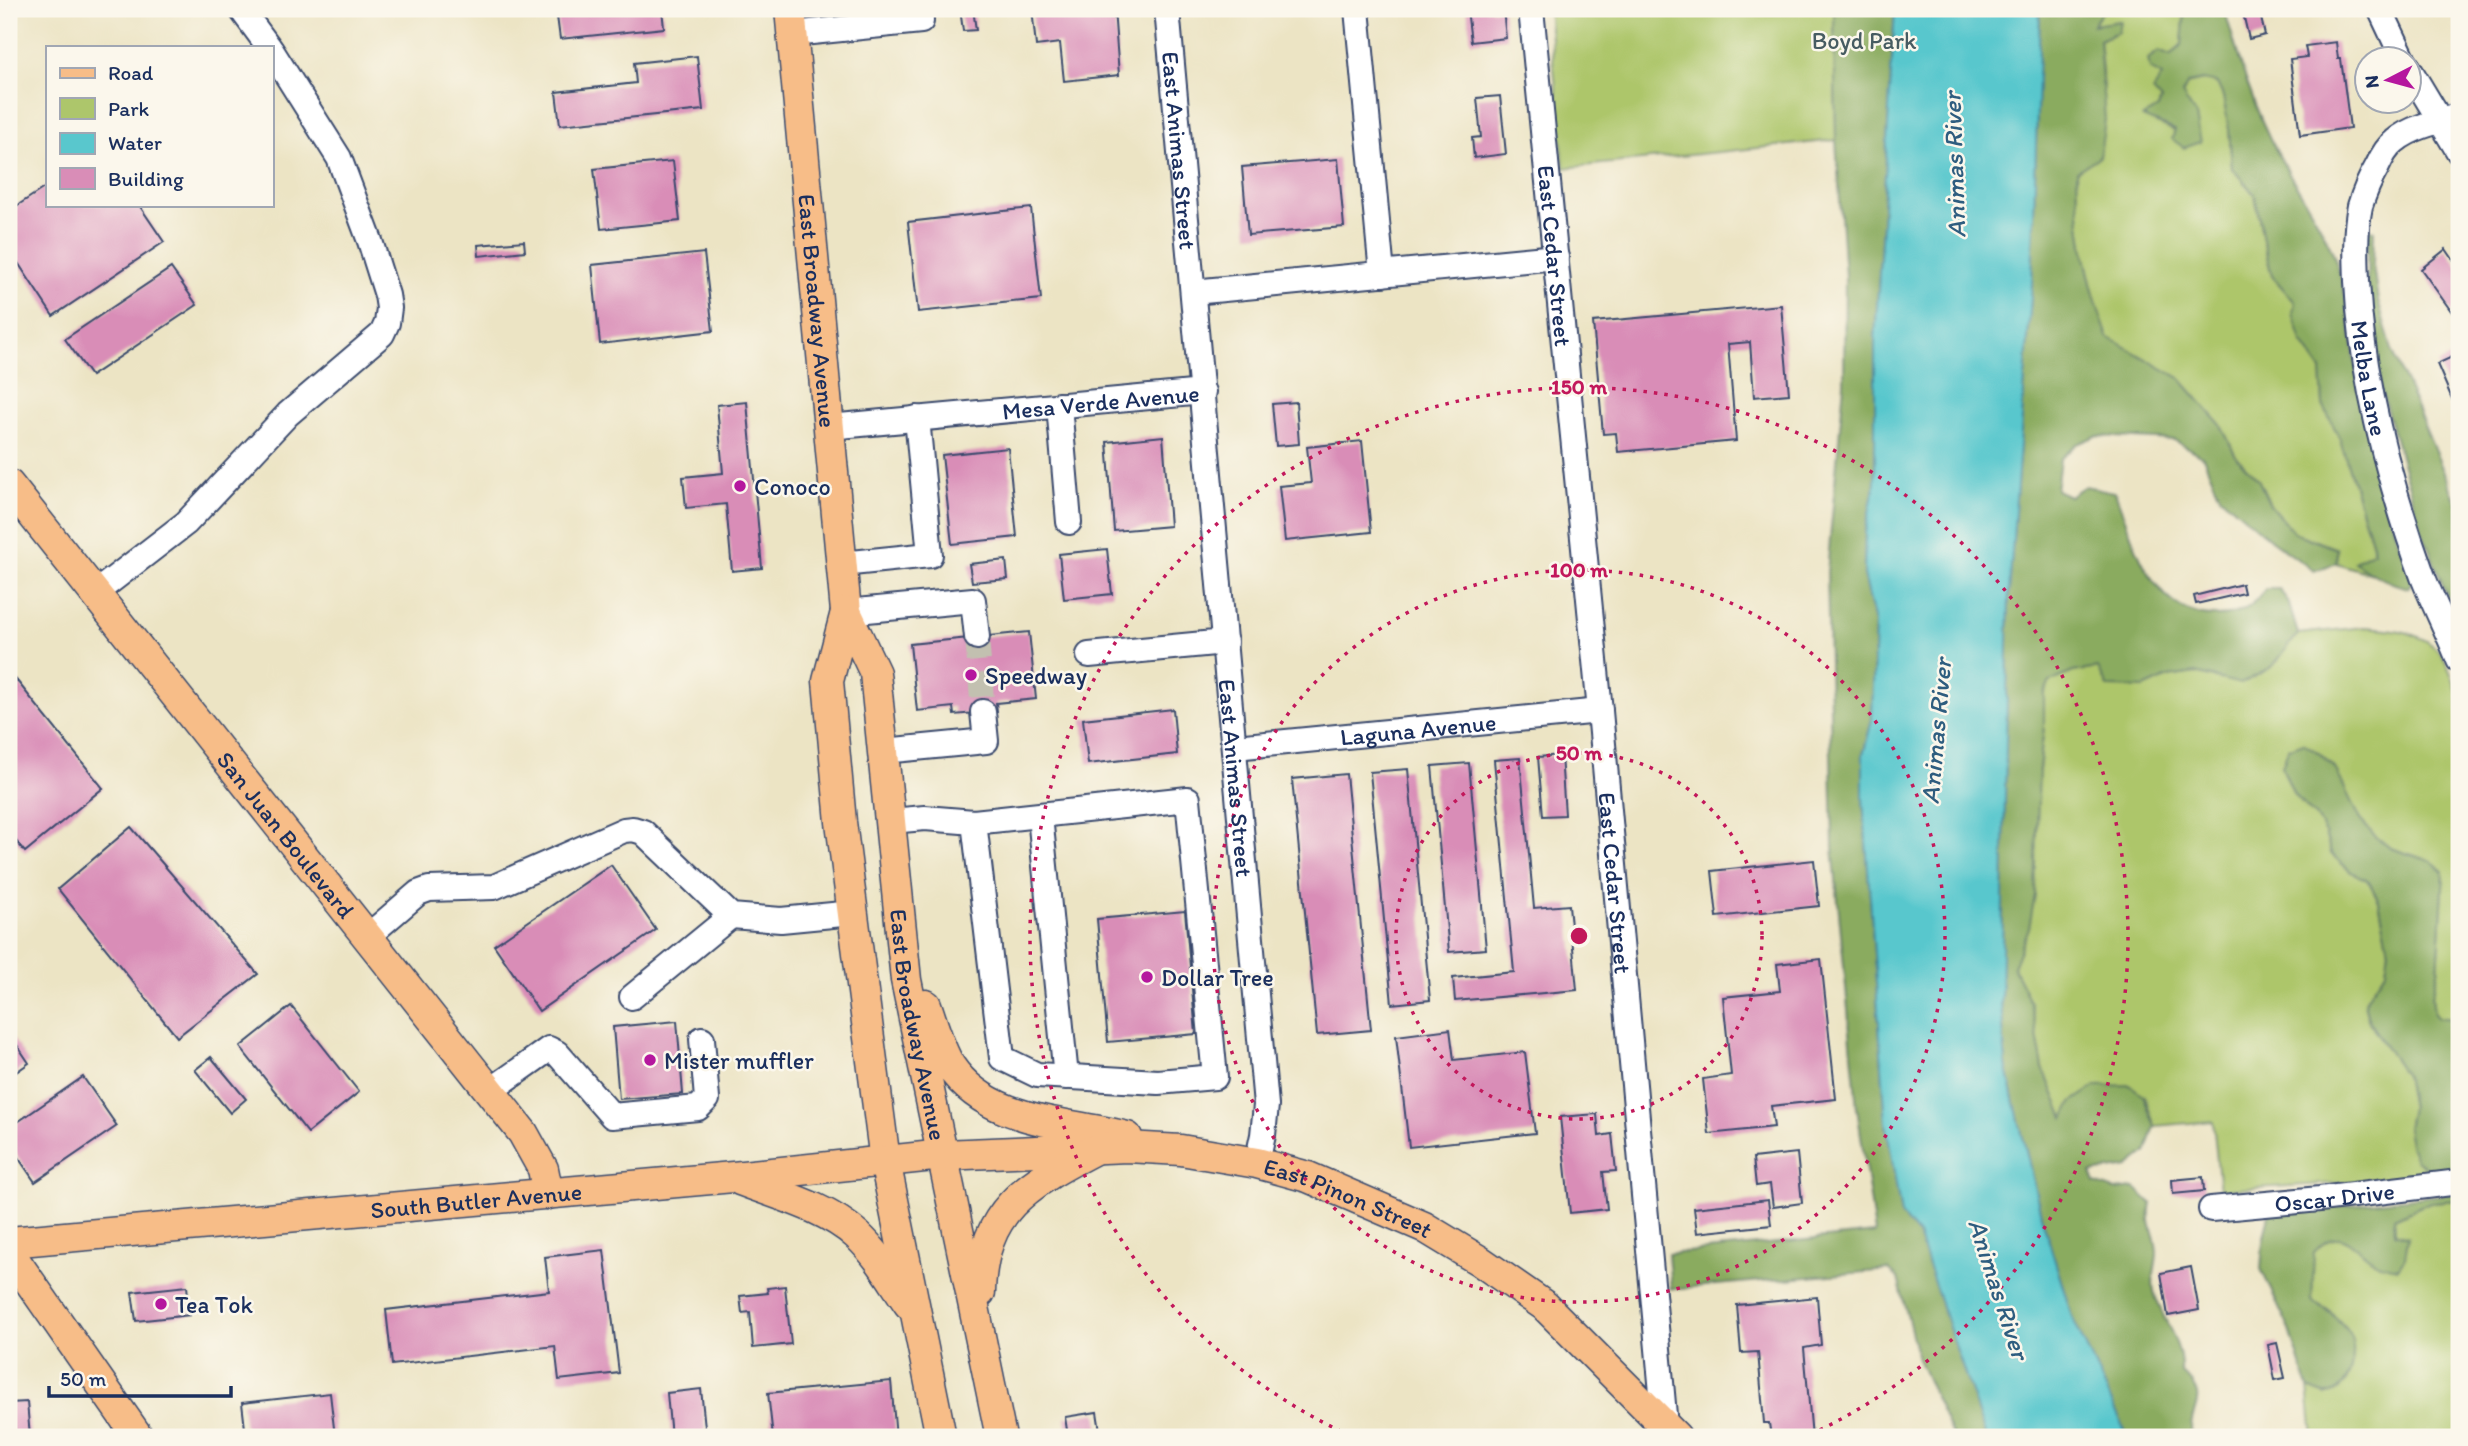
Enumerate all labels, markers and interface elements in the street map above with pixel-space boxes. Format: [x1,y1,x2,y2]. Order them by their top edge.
park label: Boyd Park [1812,26,1917,55]
legend [46,46,273,206]
north arrow [2352,46,2422,116]
street label: East Animas Street [1156,50,1203,251]
text: Road [108,60,154,85]
text: N [2359,74,2384,89]
water label: Animas River [1935,88,1973,238]
text: Park [108,96,150,121]
text: Water [108,130,162,155]
street label: East Cedar Street [1532,164,1579,348]
text: Building [108,166,184,191]
street label: East Broadway Avenue [793,193,843,429]
street label: Melba Lane [2346,319,2394,439]
text: 150 m [1551,374,1607,399]
street label: Mesa Verde Avenue [1001,378,1201,425]
place label: Conoco [754,472,831,501]
marker: Conoco [732,478,748,494]
text: 100 m [1550,557,1608,582]
water label: Animas River [1914,654,1959,805]
place label: Speedway [985,661,1087,690]
marker: Speedway [963,667,979,683]
street label: East Animas Street [1213,678,1260,878]
street label: Laguna Avenue [1339,707,1498,751]
text: 50 m [1556,740,1603,765]
street label: San Juan Boulevard [211,745,361,924]
street label: East Cedar Street [1593,791,1638,975]
street label: East Broadway Avenue [884,907,953,1143]
centre of rings [1567,924,1591,948]
place label: Dollar Tree [1161,963,1274,992]
marker: Dollar Tree [1139,969,1155,985]
place label: Mister muffler [664,1046,814,1075]
marker: Mister muffler [642,1052,658,1068]
street label: East Pinon Street [1261,1151,1438,1244]
street label: South Butler Avenue [369,1176,583,1224]
street label: Oscar Drive [2273,1176,2396,1218]
water label: Animas River [1961,1215,2038,1366]
place label: Tea Tok [175,1290,253,1319]
marker: Tea Tok [153,1296,169,1312]
scale bar [49,1355,231,1399]
text: 50 m [60,1366,107,1391]

